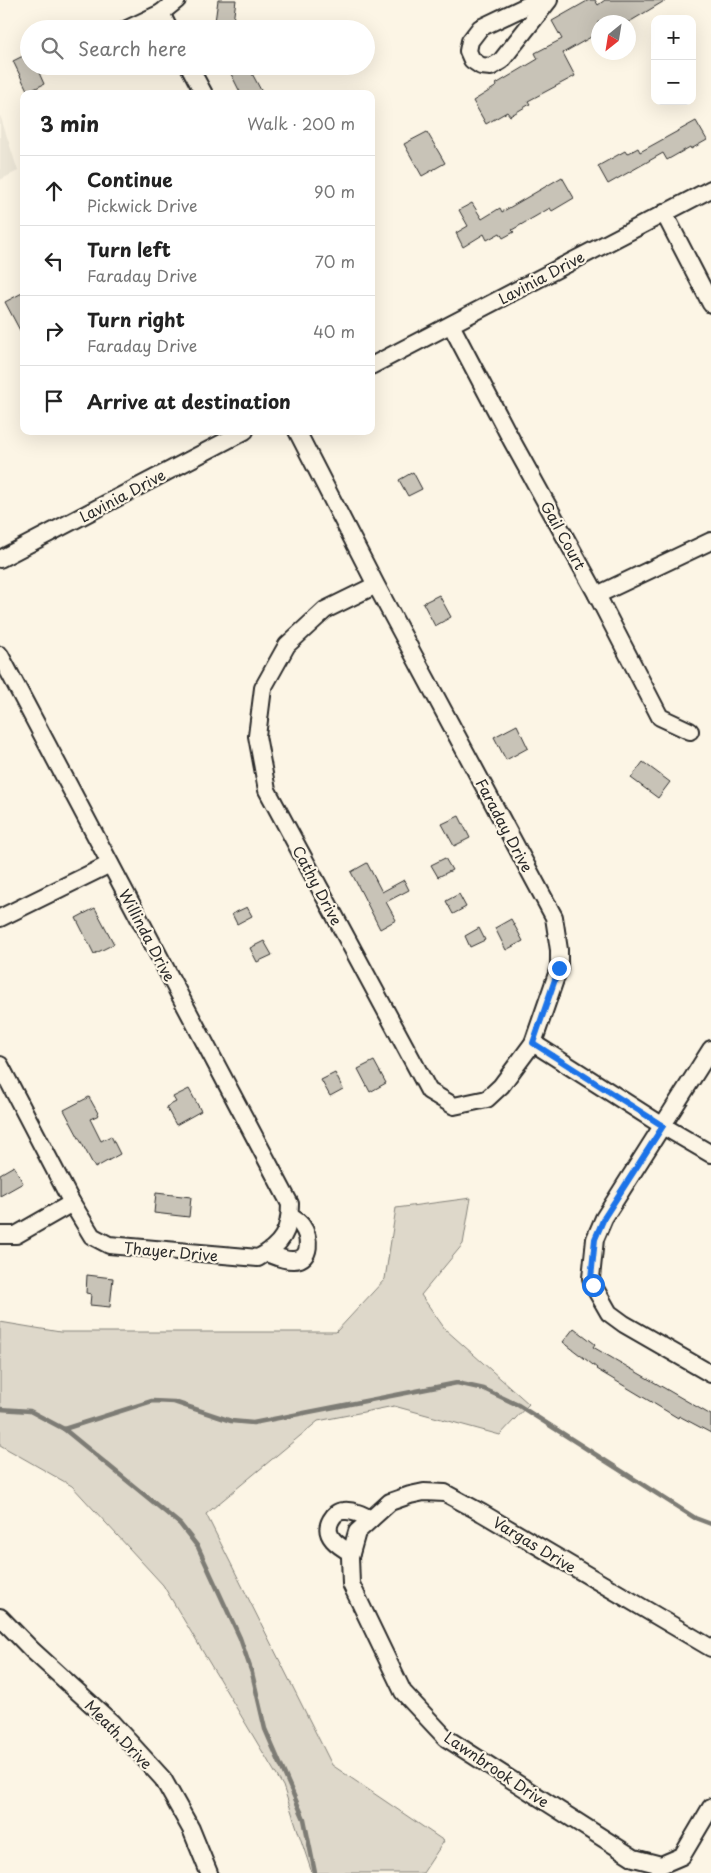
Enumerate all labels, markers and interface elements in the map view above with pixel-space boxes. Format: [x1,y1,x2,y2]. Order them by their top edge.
north arrow [591,15,636,60]
map controls [651,15,696,105]
button: + [651,15,696,60]
search box [20,20,375,75]
icon: search [38,34,66,62]
text: Search here [78,34,187,62]
button: − [651,60,696,105]
text: 3 min [40,107,99,139]
text: Walk · 200 m [247,111,355,135]
text: Continue [87,165,173,193]
icon: ahead [40,177,68,205]
text: 90 m [314,179,355,203]
text: Pickwick Drive [87,193,198,217]
text: Turn left [87,235,171,263]
street label: Lavinia Drive [494,245,588,309]
icon: left [40,247,68,275]
text: 70 m [315,249,355,273]
text: Faraday Drive [87,263,197,287]
text: Turn right [87,305,185,333]
icon: right [40,317,68,345]
text: 40 m [313,319,355,343]
text: Faraday Drive [87,333,197,357]
icon: arrive [40,387,68,415]
text: Arrive at destination [87,387,291,415]
street label: Lavinia Drive [75,463,169,527]
street label: Gail Court [536,497,592,573]
street label: Faraday Drive [471,774,539,876]
street label: Cathy Drive [287,841,349,929]
street label: Willinda Drive [114,885,182,985]
route end [548,957,571,980]
street label: Thayer Drive [123,1235,219,1267]
route start [582,1274,605,1297]
street label: Vargas Drive [489,1510,581,1578]
street label: Meath Drive [80,1694,158,1774]
street label: Lawnbrook Drive [440,1725,554,1813]

